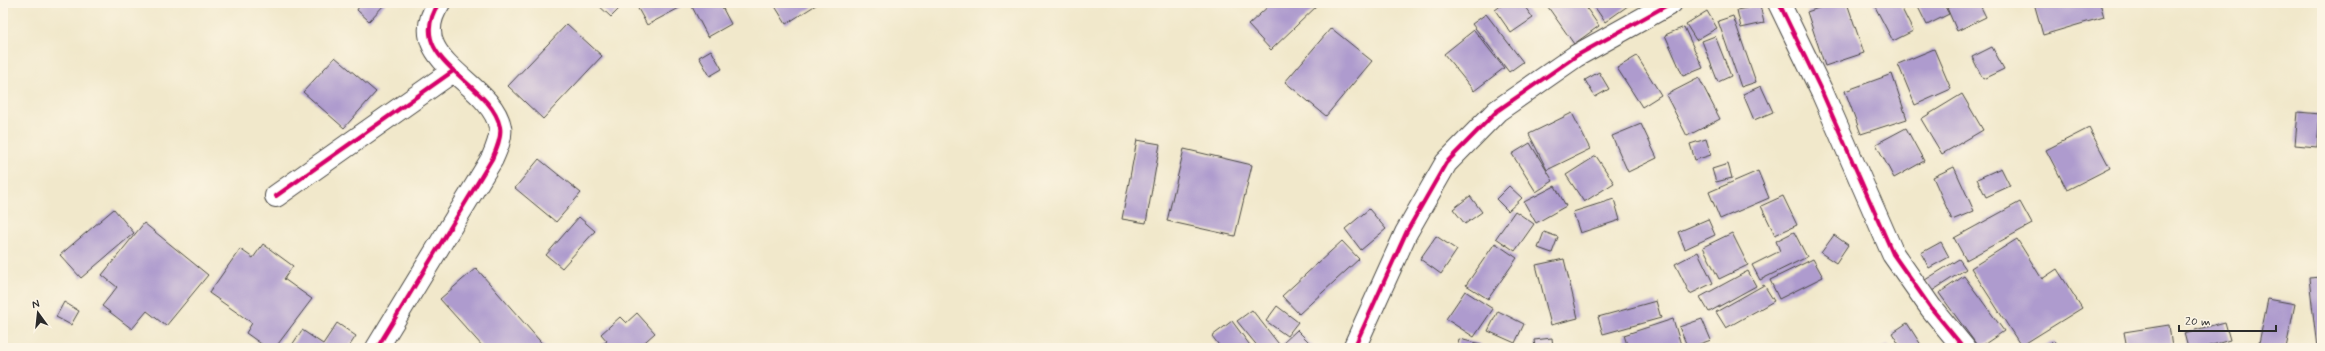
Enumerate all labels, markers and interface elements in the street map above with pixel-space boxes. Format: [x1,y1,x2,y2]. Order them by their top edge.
north arrow [18,293,58,333]
text: N [30,297,41,312]
scale bar [2179,307,2276,333]
text: 20 m [2185,314,2211,330]

